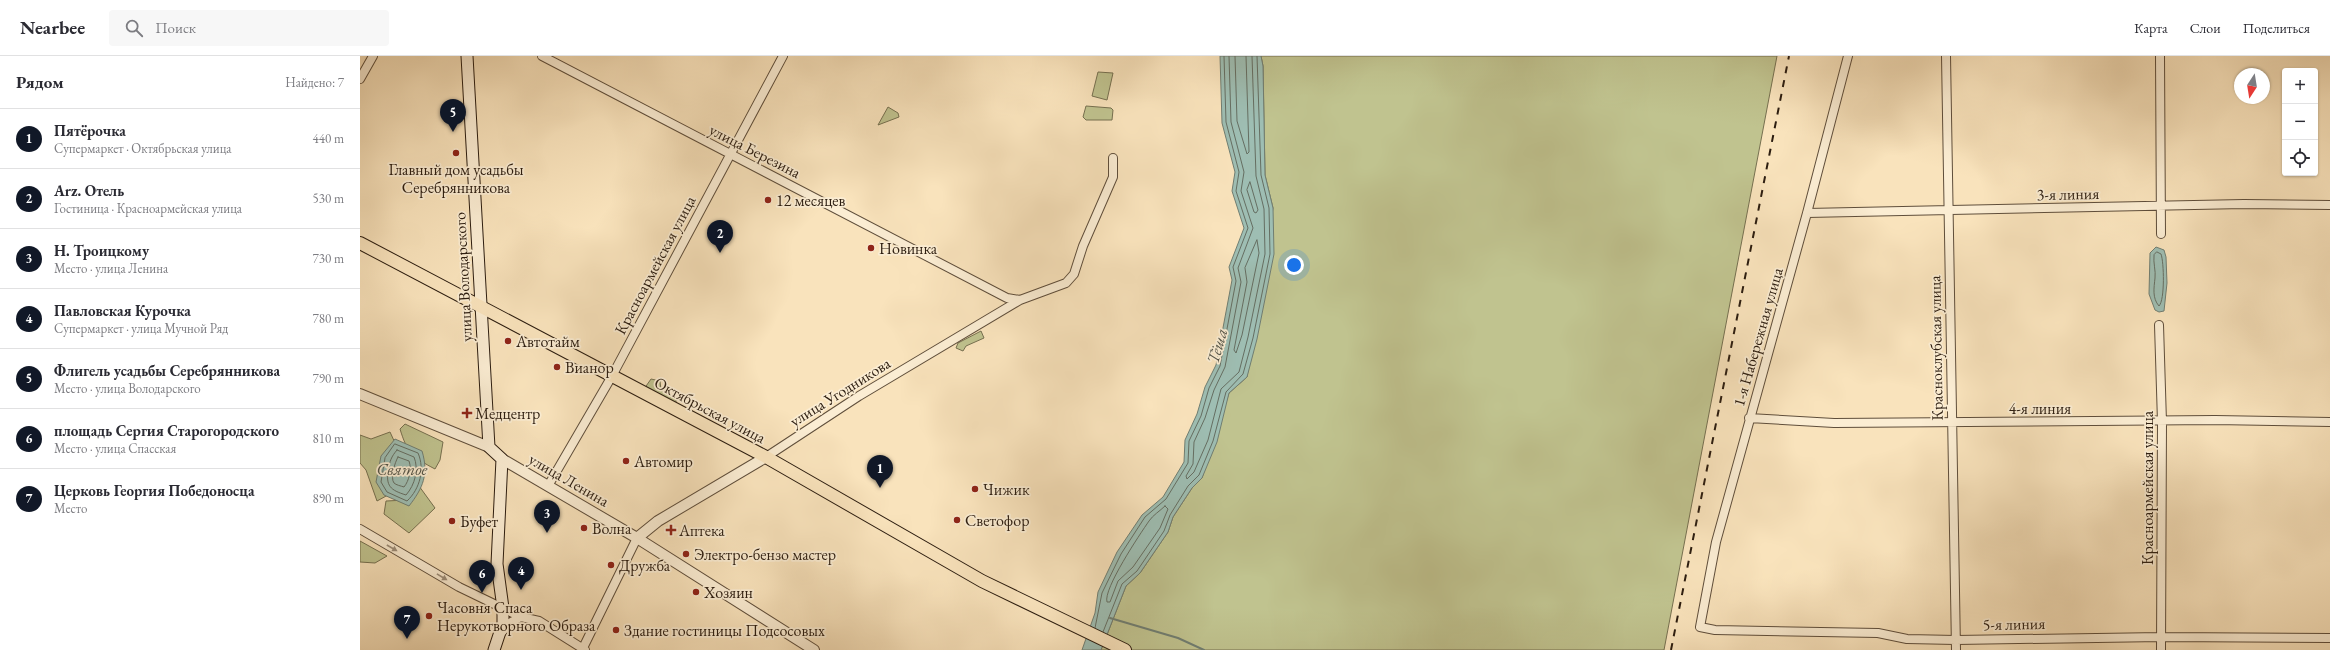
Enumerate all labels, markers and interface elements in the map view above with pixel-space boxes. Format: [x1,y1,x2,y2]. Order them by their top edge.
search box [109,10,389,46]
text: Nearbee [20,15,85,40]
icon: search [123,17,145,39]
text: Поиск [155,18,196,37]
text: Карта [2134,19,2168,37]
text: Слои [2190,19,2221,37]
text: Поделиться [2243,19,2310,37]
north arrow [2234,68,2270,104]
map controls [2282,68,2318,176]
button: + [2282,68,2318,104]
text: Рядом [16,71,64,93]
text: Найдено: 7 [285,74,344,91]
pin: 5 [440,99,466,132]
button: − [2282,104,2318,140]
street label: улица Березина [706,119,805,183]
text: Пятёрочка [54,121,126,140]
text: 1 [26,130,32,147]
text: 440 m [313,130,344,147]
text: Супермаркет · Октябрьская улица [54,140,232,157]
button: locate [2282,140,2318,176]
marker: Главный дом усадьбы Серебрянникова [451,148,461,158]
place label: Главный дом усадьбы Серебрянникова [388,159,524,198]
text: Arz. Отель [54,181,124,200]
street label: 3-я линия [2037,183,2099,205]
text: 2 [26,190,32,207]
text: 530 m [313,190,344,207]
place label: 12 месяцев [776,190,846,211]
street label: Красноармейская улица [610,191,701,338]
marker: 12 месяцев [763,195,773,205]
text: Гостиница · Красноармейская улица [54,200,242,217]
street label: улица Володарского [449,212,477,342]
pin: 2 [707,220,733,253]
place label: Новинка [879,238,938,259]
text: Н. Троицкому [54,241,149,260]
marker: Новинка [866,243,876,253]
text: 3 [26,250,32,267]
text: 730 m [313,250,344,267]
your location [1284,255,1304,275]
text: Место · улица Ленина [54,260,168,277]
street label: 1-я Набережная улица [1728,265,1788,409]
street label: Красноклубская улица [1924,275,1948,421]
text: Павловская Курочка [54,301,191,320]
text: 4 [26,310,32,327]
text: 780 m [313,310,344,327]
text: Супермаркет · улица Мучной Ряд [54,320,228,337]
water label: Тёша [1202,326,1232,366]
place label: Автотайм [515,331,580,352]
marker: Автотайм [503,336,513,346]
street label: улица Угодникова [786,352,895,431]
place label: Вианор [565,357,614,378]
text: Флигель усадьбы Серебрянникова [54,361,280,380]
marker: Вианор [552,362,562,372]
text: 5 [26,370,32,387]
text: 790 m [313,370,344,387]
street label: Октябрьская улица [651,372,770,448]
text: Место · улица Володарского [54,380,201,397]
street label: 4-я линия [2009,398,2071,419]
place label: Медцентр [475,403,540,424]
marker: Медцентр [462,408,472,418]
street label: Красноармейская улица [2137,410,2158,565]
text: площадь Сергия Старогородского [54,421,279,440]
text: 6 [26,430,32,447]
text: 810 m [313,430,344,447]
text: Место · улица Спасская [54,440,176,457]
street label: улица Ленина [525,448,614,512]
place label: Автомир [633,451,693,472]
pin: 1 [867,455,893,488]
marker: Автомир [621,456,631,466]
water label: Святое [377,458,428,480]
place label: Чижик [983,479,1030,500]
text: Церковь Георгия Победоносца [54,481,255,500]
marker: Чижик [970,484,980,494]
text: 7 [26,490,32,507]
text: 890 m [313,490,344,507]
text: Место [54,500,87,517]
pin: 3 [534,500,560,533]
place label: Светофор [965,510,1029,531]
place label: Буфет [460,511,499,532]
marker: Светофор [952,515,962,525]
marker: Буфет [447,516,457,526]
place label: Волна [592,518,632,539]
place label: Аптека [678,520,725,541]
marker: Волна [579,523,589,533]
marker: Аптека [666,525,676,535]
one-way arrow [386,544,398,551]
place label: Электро-бензо мастер [694,544,836,565]
marker: Электро-бензо мастер [681,549,691,559]
place label: Дружба [619,555,671,576]
pin: 4 [508,557,534,590]
pin: 6 [469,560,495,593]
marker: Дружба [606,560,616,570]
one-way arrow [437,573,447,581]
place label: Хозяин [703,582,753,603]
marker: Хозяин [691,587,701,597]
place label: Часовня Спаса Нерукотворного Образа [437,597,596,636]
pin: 7 [394,606,420,639]
marker: Часовня Спаса Нерукотворного Образа [424,611,434,621]
street label: 5-я линия [1983,613,2045,635]
place label: Здание гостиницы Подсосовых [624,620,825,641]
marker: Здание гостиницы Подсосовых [611,625,621,635]

